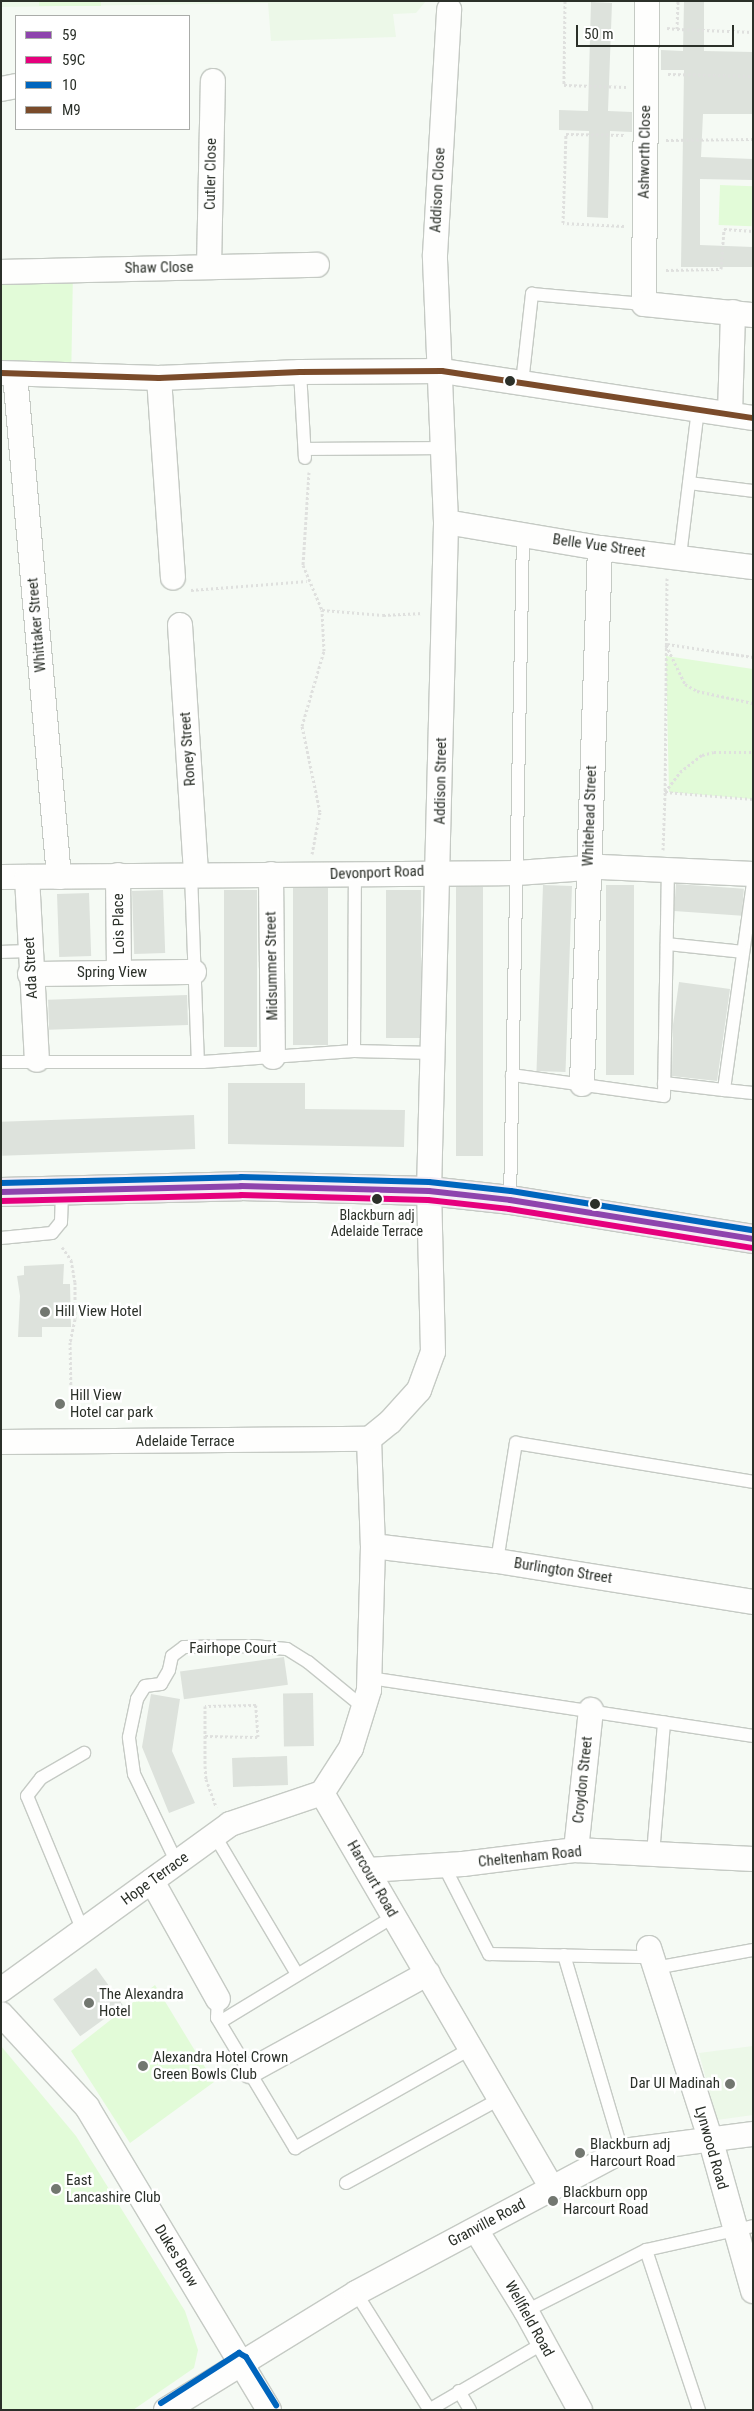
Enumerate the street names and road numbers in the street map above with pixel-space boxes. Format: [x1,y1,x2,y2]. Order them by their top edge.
street label: Ashworth Close [635,105,655,199]
street label: Cutler Close [201,138,221,210]
street label: Addison Close [427,147,449,233]
street label: Shaw Close [124,258,194,278]
street label: Belle Vue Street [551,531,647,561]
street label: Whittaker Street [24,577,50,673]
street label: Roney Street [176,711,200,787]
street label: Addison Street [431,737,451,825]
street label: Whitehead Street [579,765,601,867]
street label: Devonport Road [329,862,425,884]
street label: Lois Place [109,893,129,955]
street label: Midsummer Street [262,911,282,1021]
street label: Ada Street [20,937,42,999]
street label: Spring View [77,964,147,982]
street label: Adelaide Terrace [135,1433,235,1451]
street label: Burlington Street [513,1554,613,1588]
street label: Fairhope Court [189,1640,277,1658]
street label: Croydon Street [569,1736,597,1824]
street label: Harcourt Road [343,1837,401,1921]
street label: Cheltenham Road [477,1843,583,1871]
street label: Hope Terrace [118,1849,192,1909]
street label: Lynwood Road [691,2104,731,2192]
street label: Granville Road [445,2195,529,2251]
street label: Dukes Brow [150,2222,202,2290]
street label: Wellfield Road [501,2278,557,2360]

